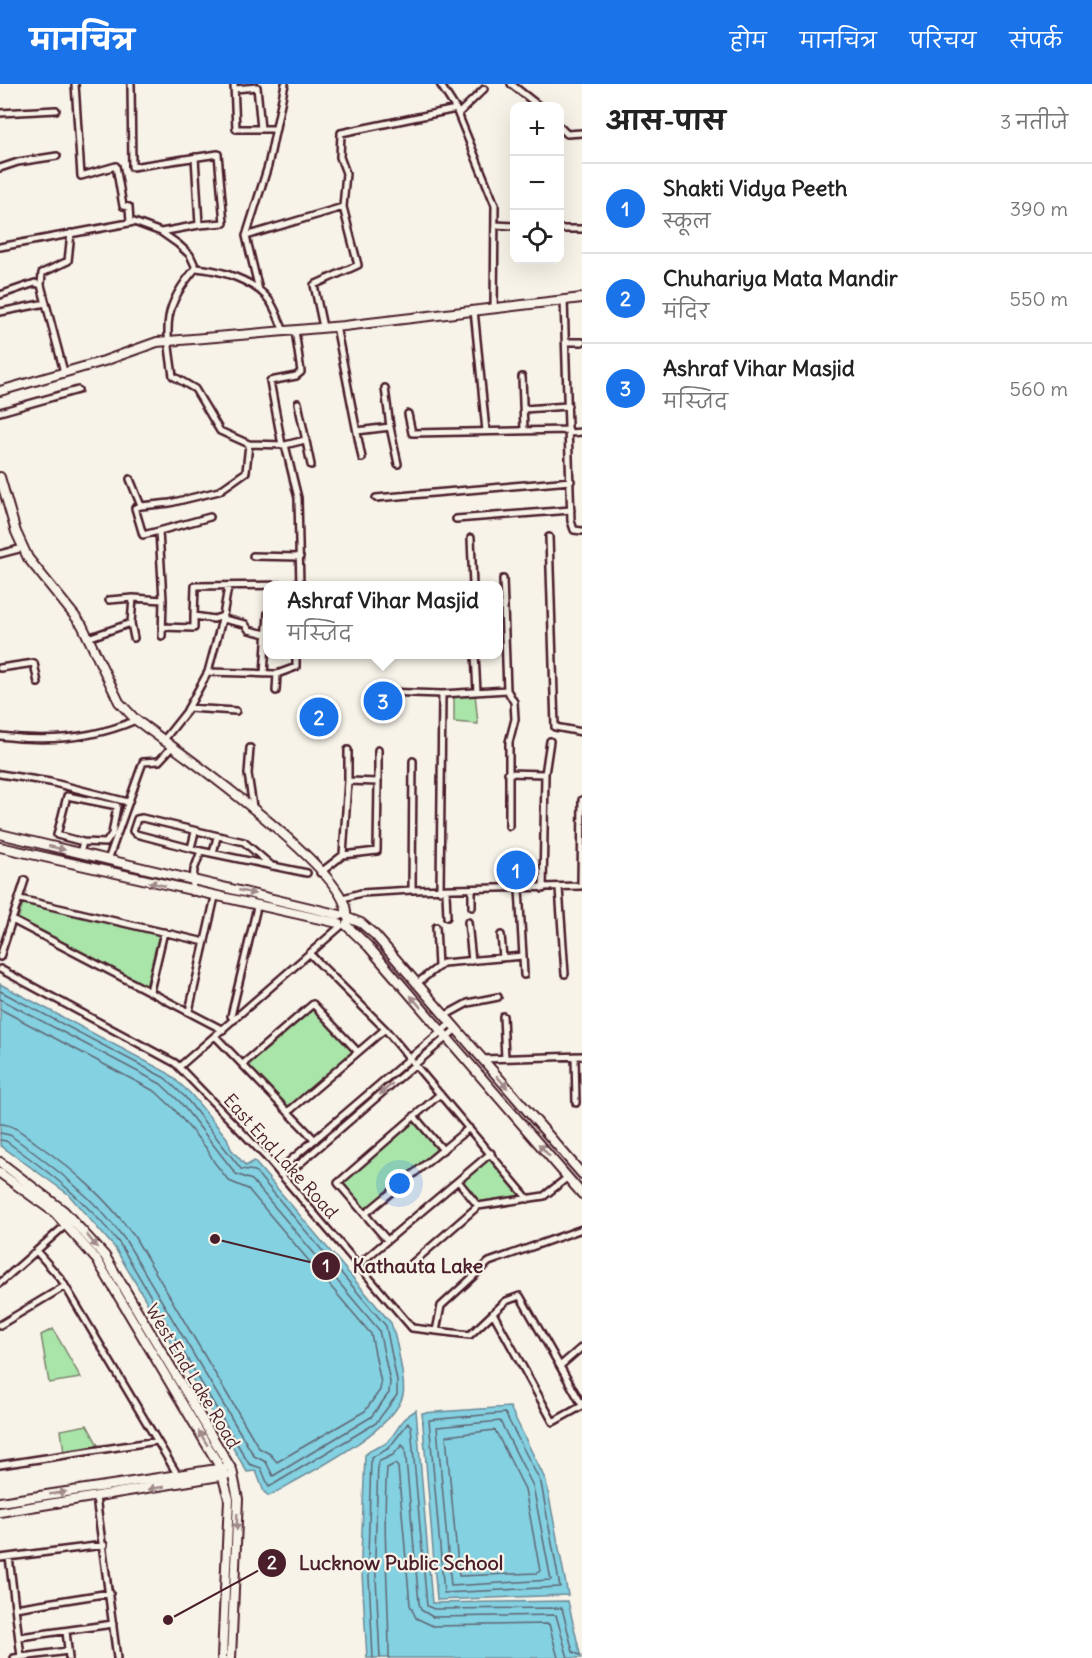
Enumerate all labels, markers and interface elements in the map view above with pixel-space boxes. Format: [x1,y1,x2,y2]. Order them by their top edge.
text: मानचित्र [30,22,134,58]
text: होम [730,27,767,54]
text: मानचित्र [800,27,877,54]
text: परिचय [910,27,976,54]
text: संपर्क [1009,27,1062,54]
map controls [510,102,564,264]
button: + [510,102,564,156]
text: आस-पास [606,104,726,137]
text: 3 नतीजे [1000,109,1068,134]
button: − [510,156,564,210]
text: Shakti Vidya Peeth [663,174,847,202]
text: 1 [622,196,629,221]
text: 390 m [1010,196,1068,221]
text: स्कूल [663,208,711,233]
button: locate [510,210,564,264]
text: Chuhariya Mata Mandir [663,264,898,292]
text: 2 [620,286,631,311]
text: 550 m [1010,286,1068,311]
text: मंदिर [663,298,709,323]
text: Ashraf Vihar Masjid [663,354,855,382]
text: 3 [620,376,631,401]
text: 560 m [1010,376,1068,401]
text: मस्जिद [663,388,728,413]
popup [263,581,503,659]
text: Ashraf Vihar Masjid [287,586,479,614]
text: मस्जिद [287,620,352,645]
pin: 3 [364,678,403,724]
pin: 2 [300,694,338,740]
one-way arrow [48,843,66,853]
pin: 1 [496,848,536,892]
one-way arrow [148,878,167,888]
one-way arrow [238,887,256,897]
one-way arrow [410,995,423,1010]
one-way arrow [495,1074,508,1090]
one-way arrow [379,1082,394,1095]
street label: East End Lake Road [219,1089,343,1223]
one-way arrow [537,1142,550,1158]
your location [385,1169,414,1198]
one-way arrow [85,1233,98,1248]
callout: Kathauta Lake [311,1247,495,1285]
text: Kathauta Lake [353,1253,484,1278]
text: 1 [322,1254,330,1277]
street label: West End Lake Road [141,1299,246,1453]
one-way arrow [198,1429,208,1446]
one-way arrow [146,1484,165,1493]
one-way arrow [48,1488,67,1497]
one-way arrow [233,1512,242,1531]
callout: Lucknow Public School [257,1544,515,1582]
text: Lucknow Public School [299,1550,503,1575]
text: 2 [267,1551,277,1574]

